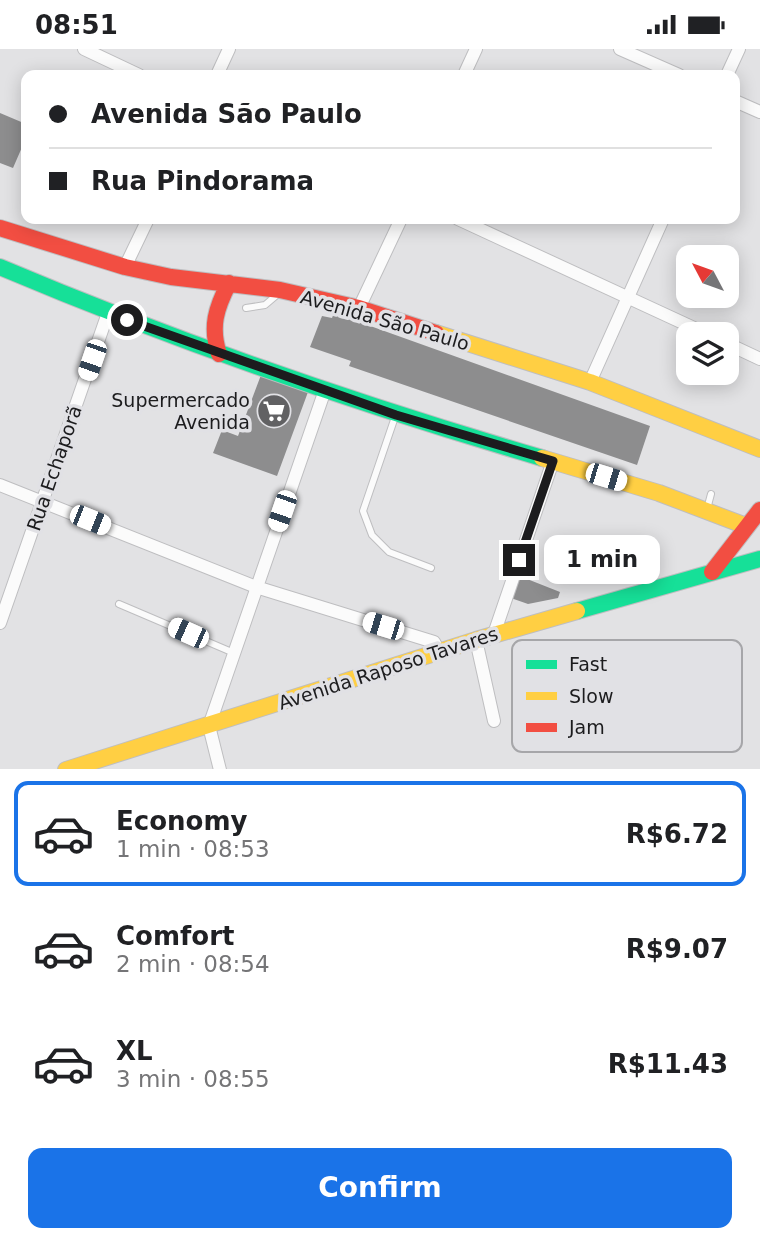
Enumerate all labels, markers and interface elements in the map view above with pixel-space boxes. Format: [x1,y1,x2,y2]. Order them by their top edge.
text: 08:51 [35,10,118,40]
text: Avenida São Paulo [91,99,362,129]
text: Rua Pindorama [91,166,314,196]
north arrow [676,245,738,308]
map controls [676,245,739,385]
street label: Avenida São Paulo [298,285,472,355]
route start [111,304,143,336]
button: layers [676,322,739,385]
car [76,337,109,383]
place label: Supermercado Avenida [111,389,250,433]
supermarket icon: Supermercado Avenida [255,392,293,430]
street label: Rua Echaporã [22,402,86,534]
car [583,461,630,493]
car [266,488,299,534]
car [67,502,114,538]
callout: 1 min [544,535,659,585]
route end [503,544,535,576]
text: 1 min [566,546,638,572]
car [360,610,407,642]
car [165,615,212,651]
street label: Avenida Raposo Tavares [275,622,501,714]
legend [512,640,742,752]
text: Fast [569,653,607,675]
text: Slow [569,685,614,707]
text: Jam [568,716,605,738]
icon: car [32,802,95,865]
text: Economy [116,806,247,836]
text: R$6.72 [626,819,728,849]
text: 1 min · 08:53 [116,836,270,862]
icon: car [32,917,95,980]
text: Comfort [116,921,234,951]
text: R$9.07 [626,934,728,964]
text: 2 min · 08:54 [116,951,270,977]
icon: car [32,1032,95,1095]
text: XL [116,1036,153,1066]
text: R$11.43 [608,1049,728,1079]
text: 3 min · 08:55 [116,1066,270,1092]
button: Confirm [28,1148,732,1228]

